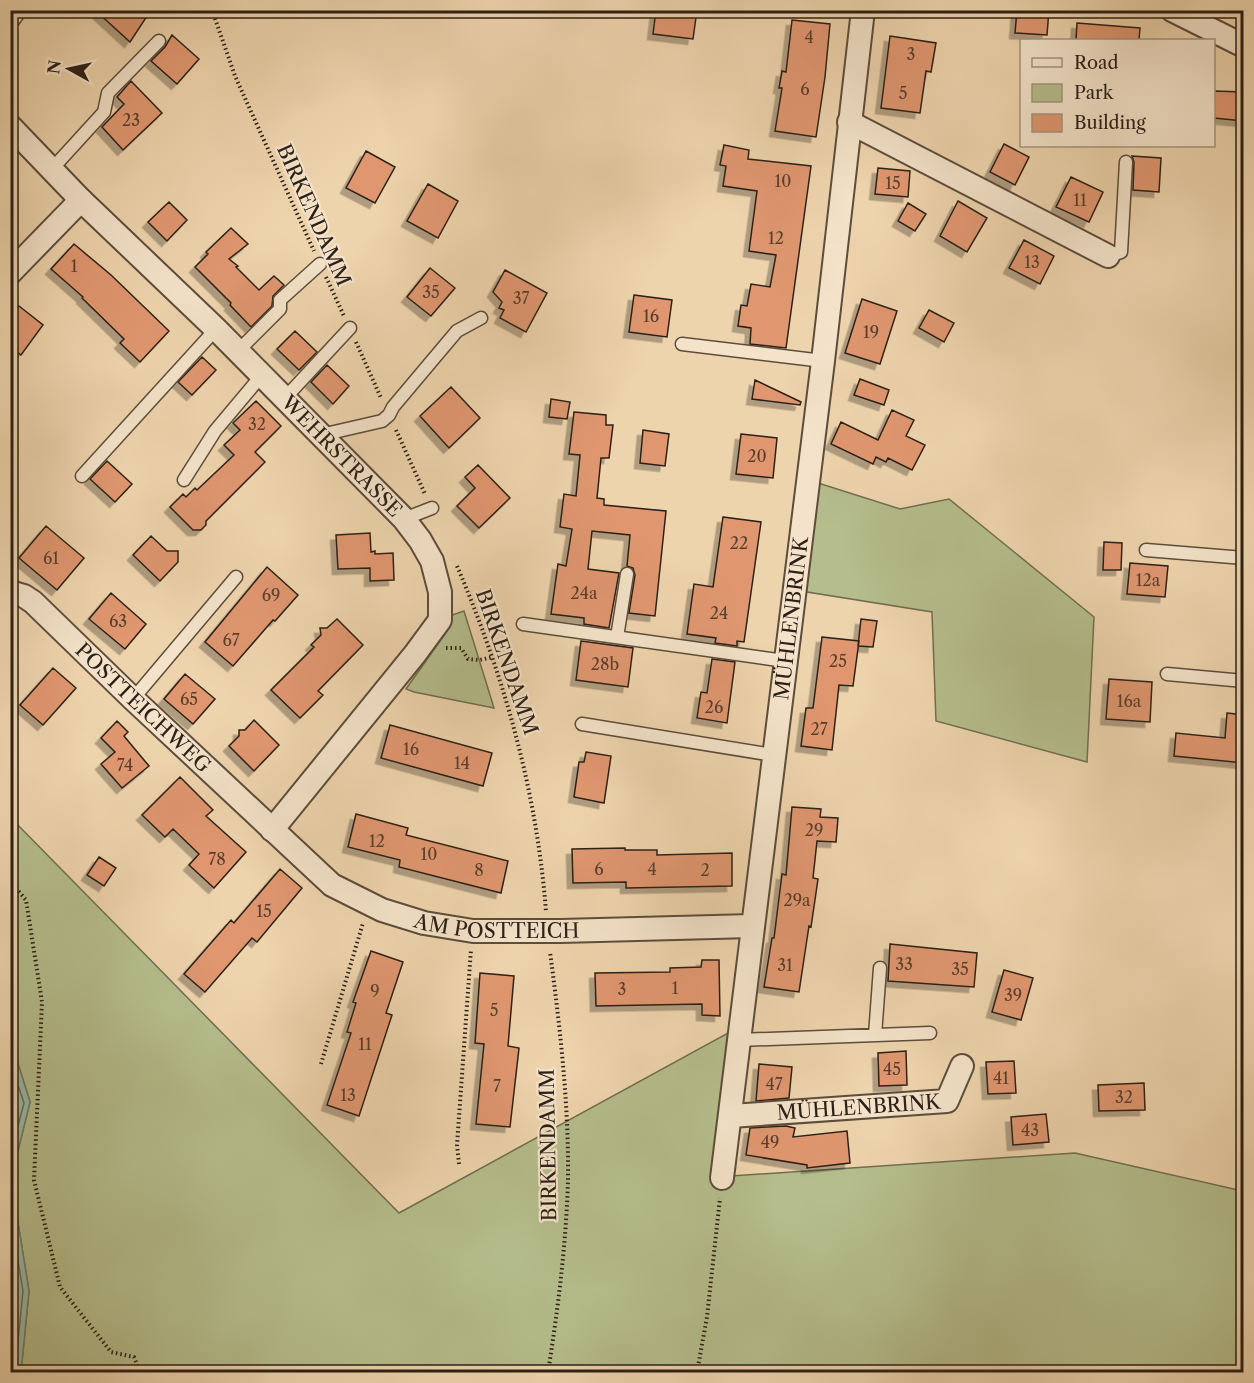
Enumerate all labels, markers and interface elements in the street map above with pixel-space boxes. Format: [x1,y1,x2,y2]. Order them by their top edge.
house number: 4 [804,27,814,47]
north arrow [39,39,99,99]
legend [1020,39,1215,147]
house number: 3 [907,44,915,64]
text: Road [1074,52,1119,74]
text: N [43,59,65,75]
house number: 6 [800,79,810,99]
text: Park [1074,82,1115,104]
house number: 5 [899,83,907,103]
house number: 23 [122,110,140,130]
text: Building [1074,112,1146,134]
street label: BIRKENDAMM [272,140,356,290]
house number: 10 [775,171,791,191]
house number: 15 [885,173,901,193]
house number: 11 [1073,190,1087,210]
house number: 12 [768,228,784,248]
house number: 13 [1024,252,1040,272]
house number: 1 [71,256,78,276]
house number: 35 [422,282,440,302]
house number: 37 [513,288,529,308]
house number: 16 [643,306,659,326]
house number: 19 [863,322,879,342]
street label: WEHRSTRASSE [276,389,407,522]
house number: 32 [248,414,266,434]
house number: 20 [747,446,767,466]
house number: 22 [730,533,748,553]
street label: MÜHLENBRINK [769,534,813,701]
house number: 61 [43,548,59,568]
house number: 12a [1136,570,1161,590]
house number: 24a [571,583,598,603]
house number: 69 [262,585,280,605]
street label: BIRKENDAMM [471,586,543,738]
house number: 24 [710,603,728,623]
house number: 63 [109,611,127,631]
house number: 67 [222,630,240,650]
street label: POSTTEICHWEG [71,638,216,777]
house number: 25 [829,651,847,671]
house number: 28b [591,654,619,674]
house number: 65 [180,689,198,709]
house number: 16a [1117,691,1142,711]
house number: 26 [705,697,723,717]
house number: 27 [810,719,828,739]
house number: 16 [403,739,419,759]
house number: 14 [454,753,470,773]
house number: 74 [117,755,133,775]
house number: 29 [805,820,823,840]
house number: 12 [369,831,385,851]
house number: 10 [421,844,437,864]
house number: 78 [208,849,226,869]
house number: 6 [594,859,604,879]
house number: 4 [647,859,657,879]
house number: 8 [474,860,484,880]
house number: 2 [700,860,710,880]
house number: 29a [783,890,811,910]
house number: 15 [256,901,272,921]
street label: AM POSTTEICH [410,908,580,943]
house number: 33 [895,954,913,974]
house number: 31 [777,955,793,975]
house number: 35 [951,959,969,979]
house number: 1 [672,978,679,998]
house number: 3 [618,979,626,999]
house number: 9 [370,981,380,1001]
house number: 39 [1004,985,1022,1005]
house number: 5 [490,1000,498,1020]
house number: 11 [358,1034,372,1054]
house number: 45 [883,1059,901,1079]
street label: BIRKENDAMM [535,1068,561,1222]
house number: 41 [993,1068,1009,1088]
house number: 47 [765,1074,783,1094]
house number: 7 [493,1076,501,1096]
house number: 13 [340,1085,356,1105]
house number: 32 [1115,1087,1133,1107]
street label: MÜHLENBRINK [776,1089,943,1125]
house number: 43 [1021,1120,1039,1140]
house number: 49 [761,1132,779,1152]

